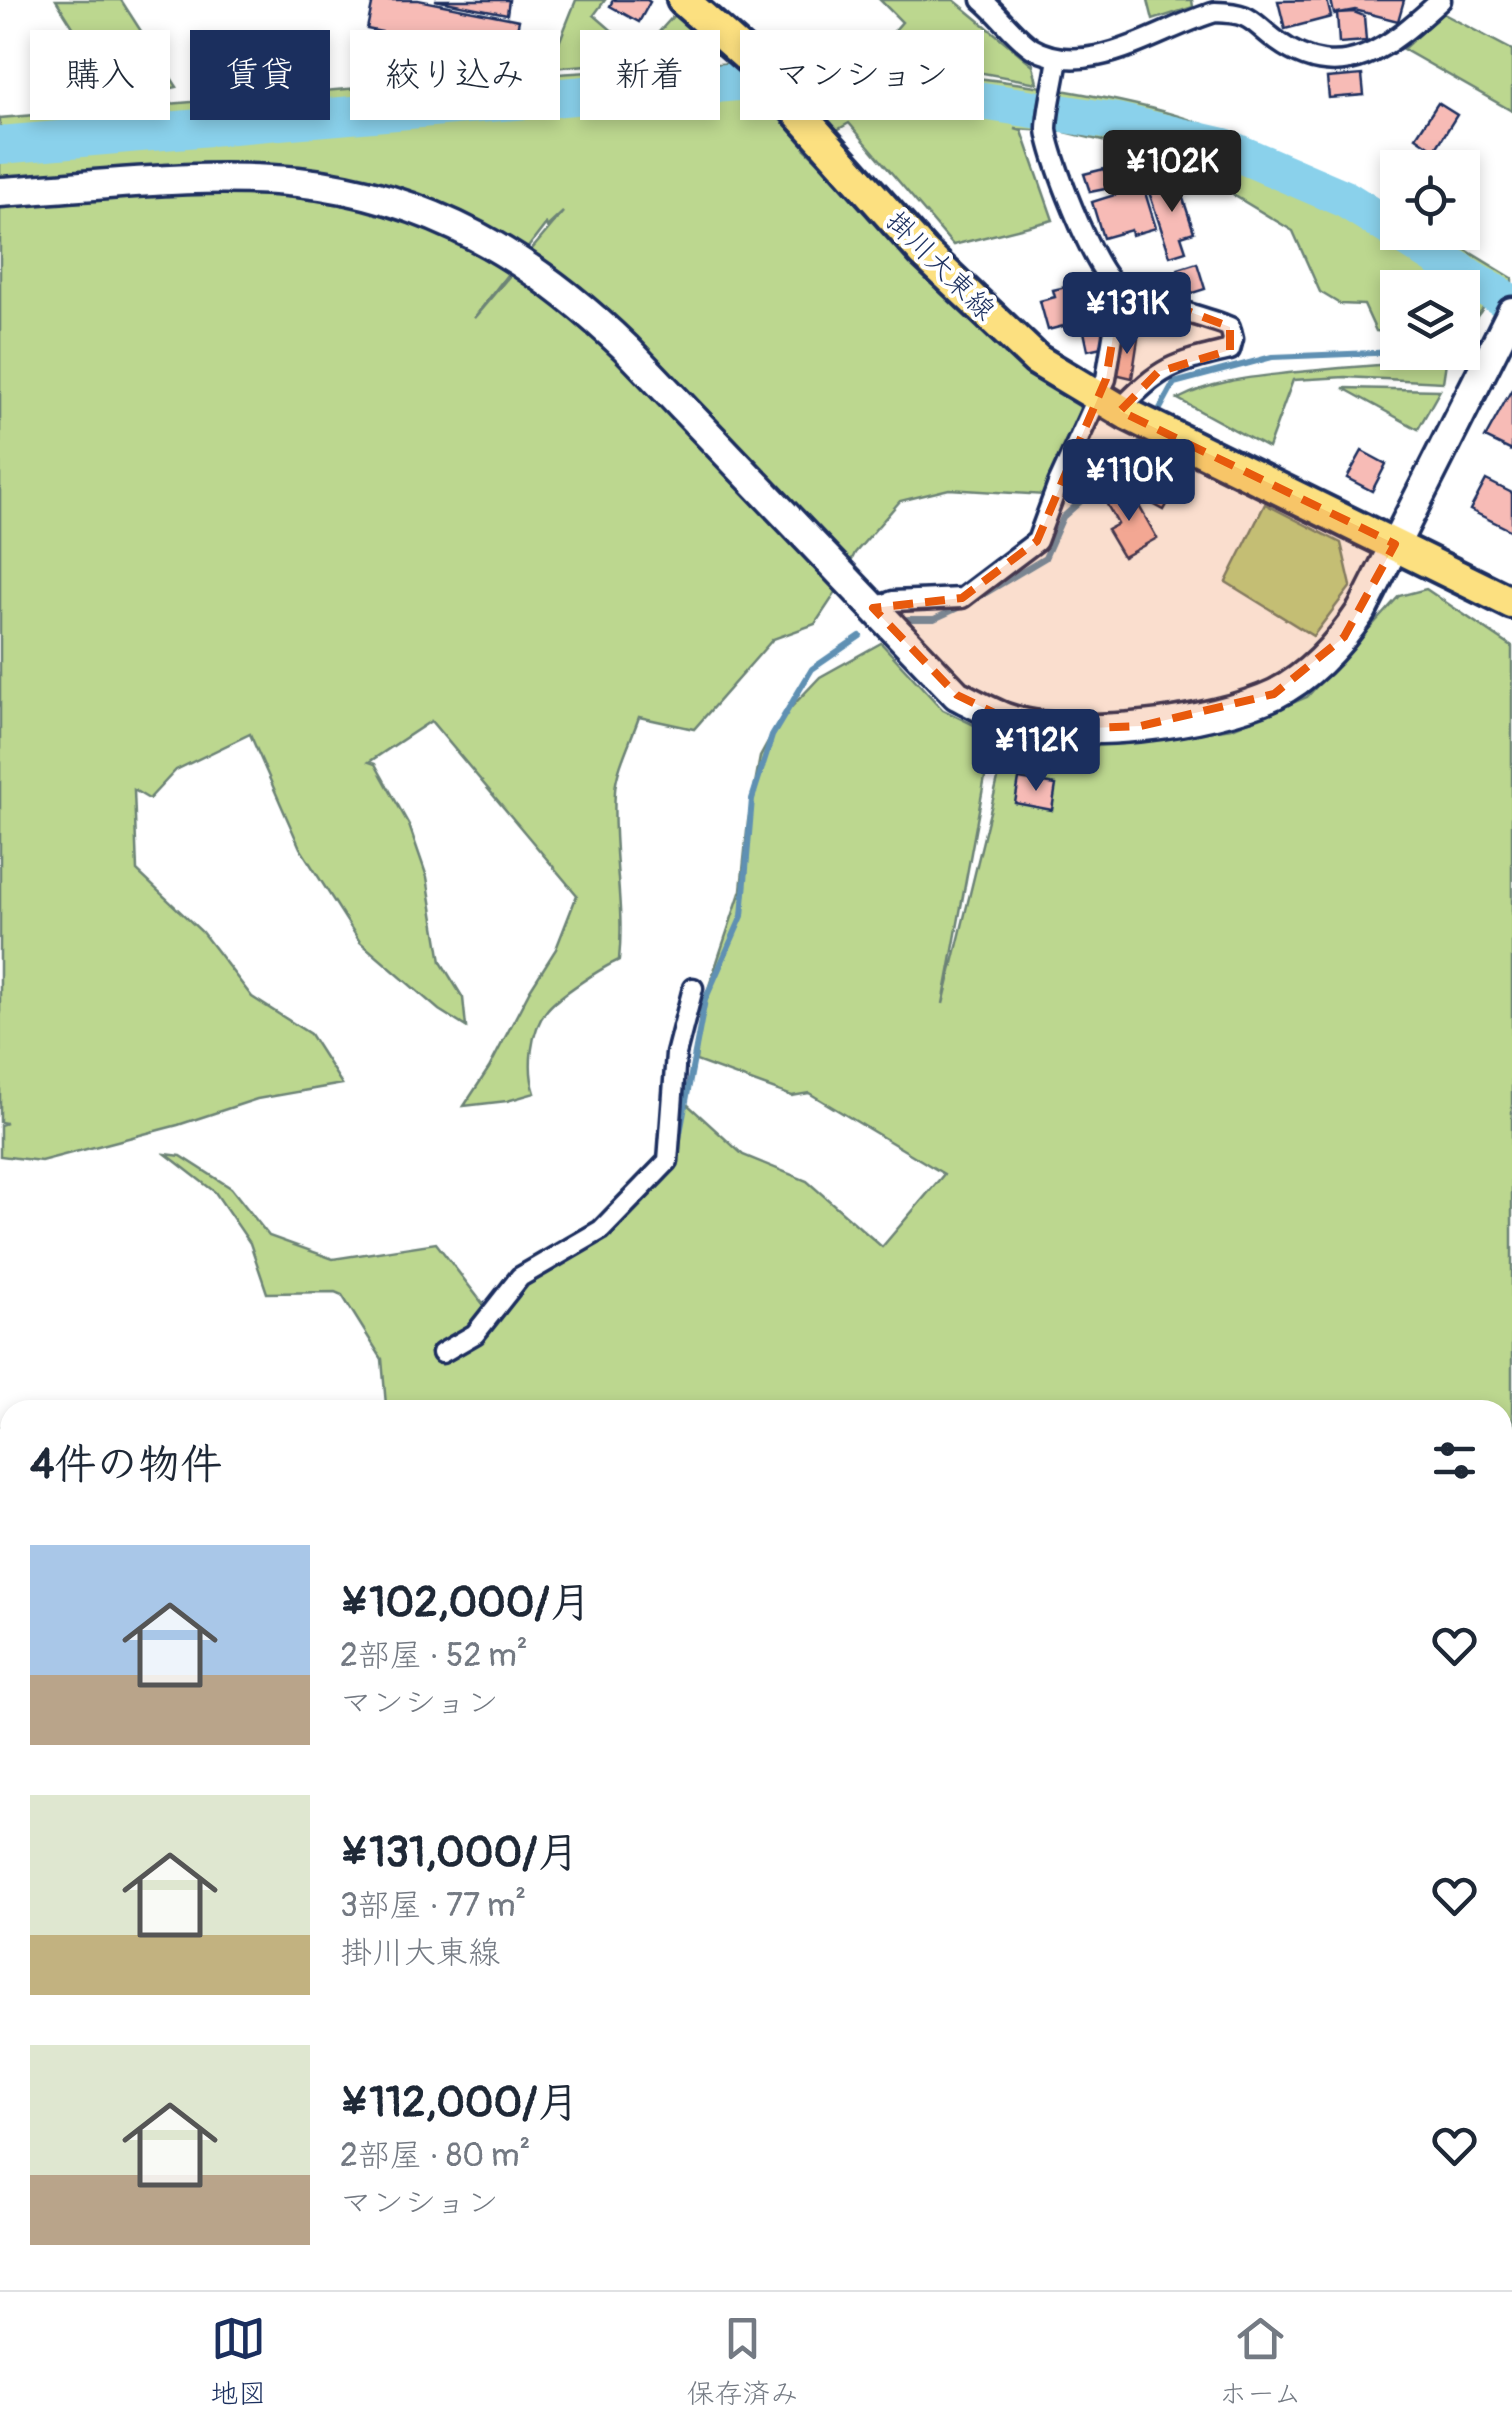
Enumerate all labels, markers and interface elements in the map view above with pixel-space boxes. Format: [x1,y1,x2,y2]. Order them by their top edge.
chip: 購入 [30,30,170,120]
chip: 賃貸 [190,30,330,120]
chip: 絞り込み [350,30,560,120]
chip: 新着 [580,30,720,120]
chip: マンション [740,30,984,120]
pin: ¥102K [1102,130,1242,215]
text: ¥102K [1125,142,1219,182]
map controls [1380,150,1480,370]
button: locate [1380,150,1480,250]
street label: 掛川大東線 [878,204,1002,328]
button: layers [1380,270,1480,370]
pin: ¥131K [1057,272,1197,357]
text: ¥131K [1085,284,1169,324]
pin: ¥110K [1059,439,1199,524]
text: ¥110K [1085,451,1173,491]
pin: ¥112K [966,709,1106,794]
text: ¥112K [994,721,1078,761]
icon: filters [1427,1433,1482,1488]
text: 4件の物件 [30,1439,222,1491]
text: ¥102,000/月 [340,1577,592,1629]
icon: home [110,1585,230,1705]
icon: heart [1427,1618,1482,1673]
text: 2部屋 · 52 m² [340,1636,528,1676]
text: マンション [340,1683,499,1723]
text: ¥131,000/月 [340,1827,579,1879]
icon: home [110,1835,230,1955]
icon: heart [1427,1868,1482,1923]
text: 3部屋 · 77 m² [340,1886,526,1926]
text: 掛川大東線 [340,1933,500,1973]
text: ¥112,000/月 [340,2077,579,2129]
icon: home [110,2085,230,2205]
icon: heart [1427,2118,1482,2173]
text: 2部屋 · 80 m² [340,2136,530,2176]
text: マンション [340,2183,499,2223]
tab: 地図 [210,2311,266,2412]
tab: 保存済み [687,2311,799,2412]
tab: ホーム [1219,2311,1302,2412]

